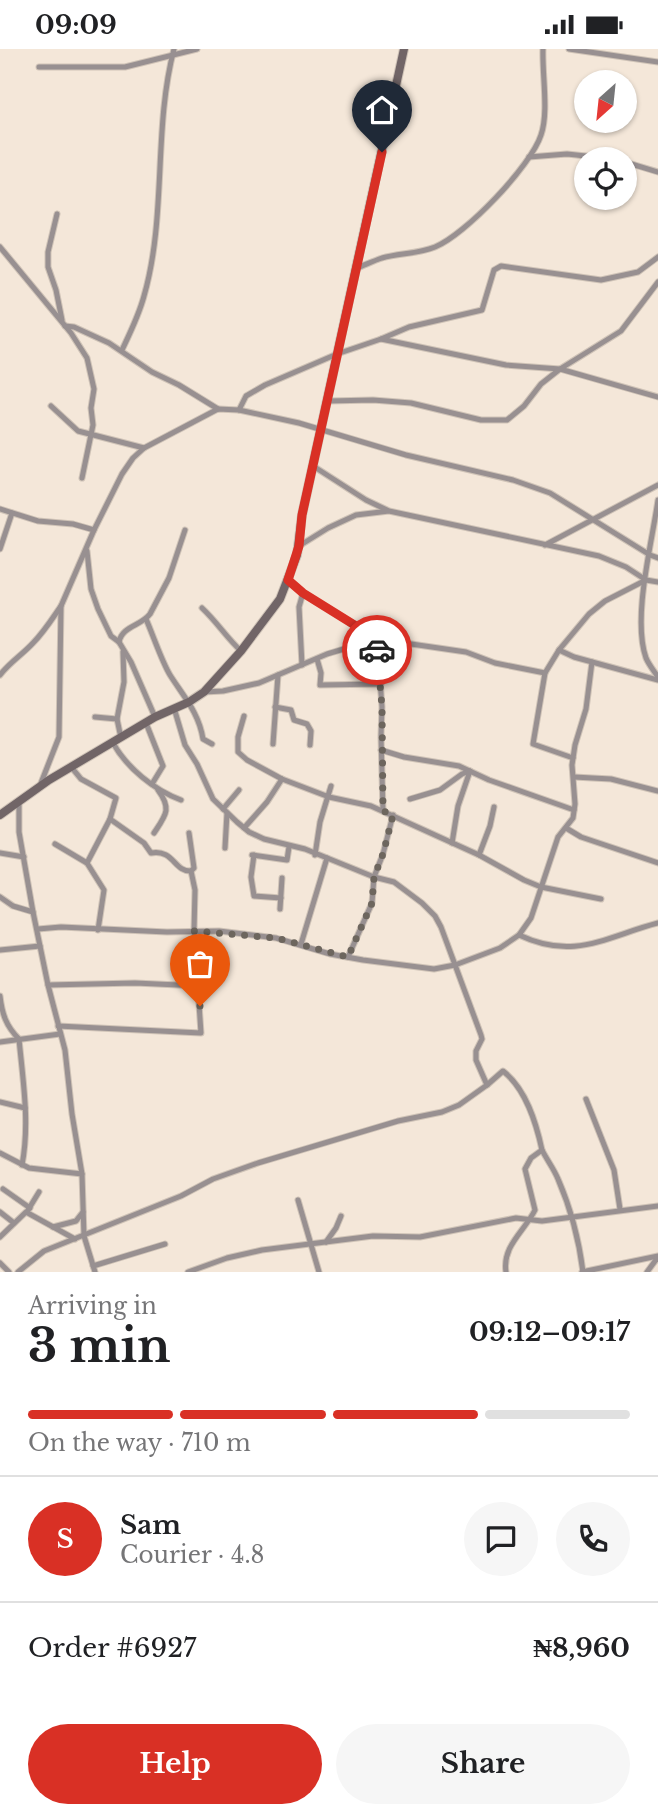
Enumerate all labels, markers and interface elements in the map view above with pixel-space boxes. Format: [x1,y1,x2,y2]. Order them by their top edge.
text: 09:09 [35,9,117,41]
north arrow [574,70,637,133]
map controls [574,70,637,210]
pin [352,80,412,152]
icon: home [363,91,401,129]
button: locate [574,147,637,210]
courier [342,615,412,685]
icon: car [358,631,396,669]
pin [170,934,230,1006]
icon: bag [181,945,219,983]
text: Arriving in [28,1292,157,1320]
text: 09:12–09:17 [469,1316,630,1348]
text: 3 min [28,1317,170,1374]
text: On the way · 710 m [28,1429,251,1457]
button: chat [464,1502,538,1576]
button: phone [556,1502,630,1576]
text: Sam [120,1509,181,1541]
text: S [56,1523,74,1555]
text: Courier · 4.8 [120,1541,265,1569]
text: Order #6927 [28,1632,196,1664]
text: ₦8,960 [533,1632,630,1664]
button: Help [28,1724,322,1804]
button: Share [336,1724,630,1804]

